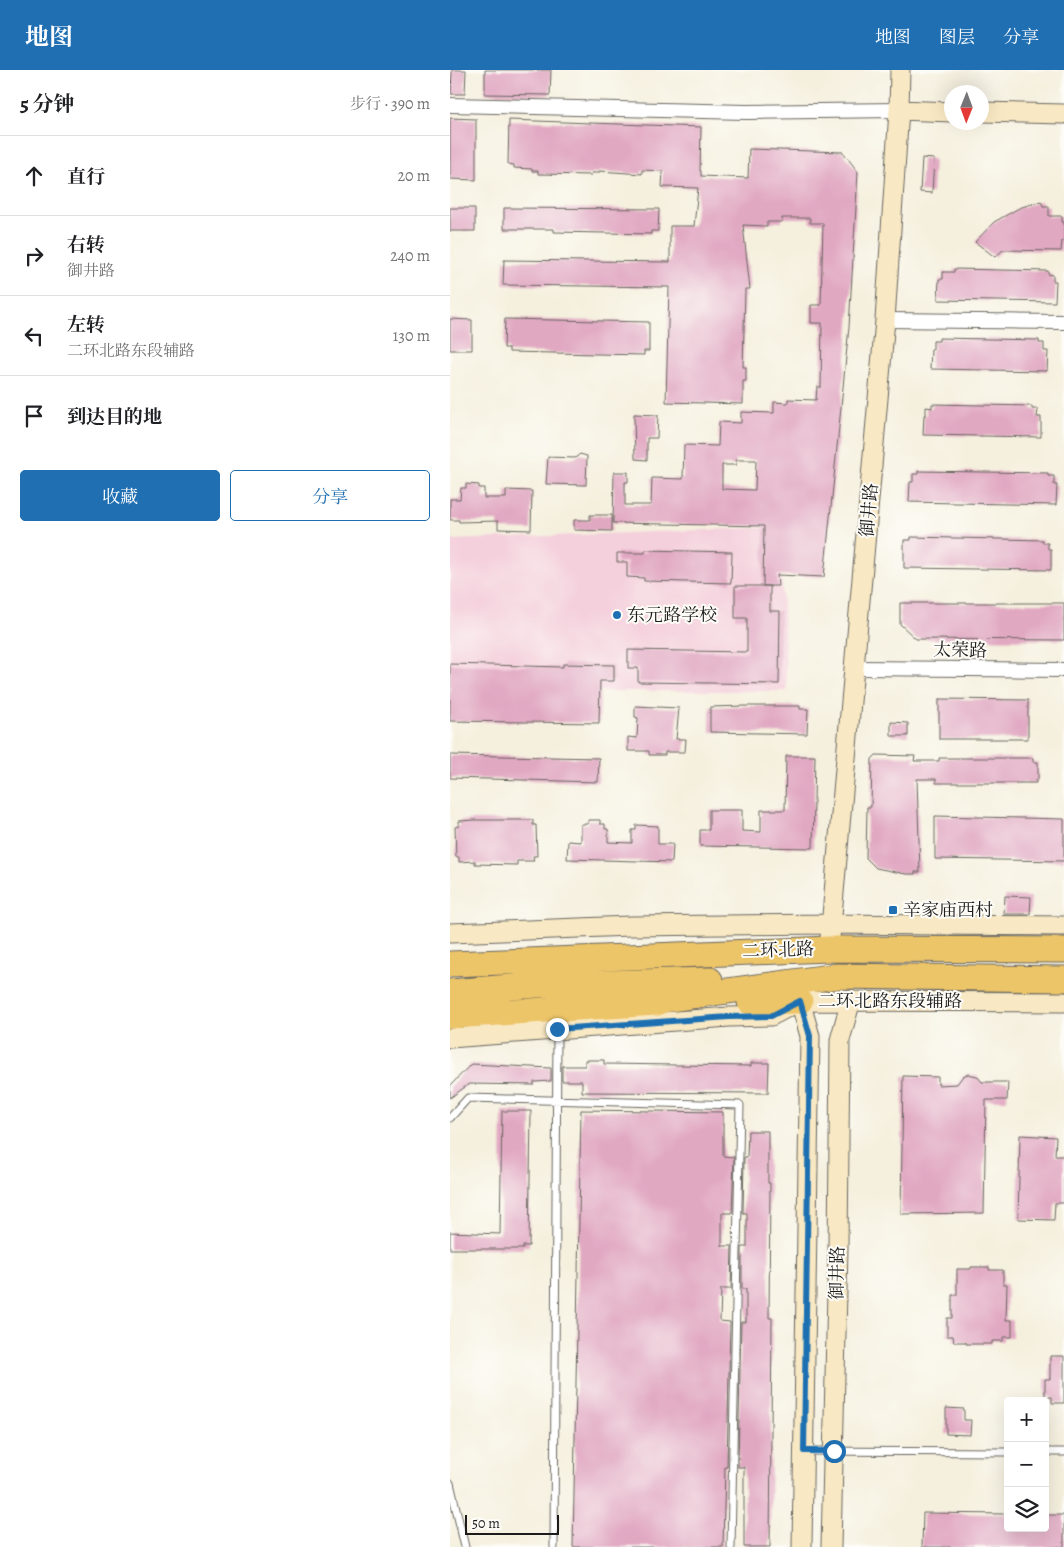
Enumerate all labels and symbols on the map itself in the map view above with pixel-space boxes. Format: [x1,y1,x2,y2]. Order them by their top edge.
north arrow [944,85,989,130]
street label: 御井路 [855,482,883,538]
place label: 东元路学校 [627,603,717,627]
marker: 东元路学校 [611,609,623,621]
street label: 太荣路 [933,638,987,662]
place label: 辛家庙西村 [903,898,993,922]
marker: 辛家庙西村 [887,904,899,916]
street label: 二环北路 [742,937,814,963]
street label: 二环北路东段辅路 [818,989,962,1013]
route end [546,1018,569,1041]
street label: 御井路 [825,1246,849,1300]
route start [823,1440,846,1463]
scale bar [465,1512,559,1535]

